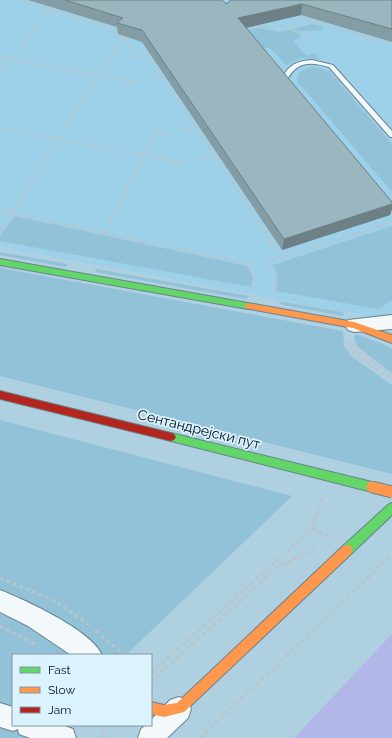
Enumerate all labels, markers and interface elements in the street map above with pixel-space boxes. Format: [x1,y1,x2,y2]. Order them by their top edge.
street label: Сентандрејски пут [136,406,262,452]
legend [12,654,152,726]
text: Fast [48,663,71,677]
text: Slow [48,683,75,697]
text: Jam [48,703,71,717]

